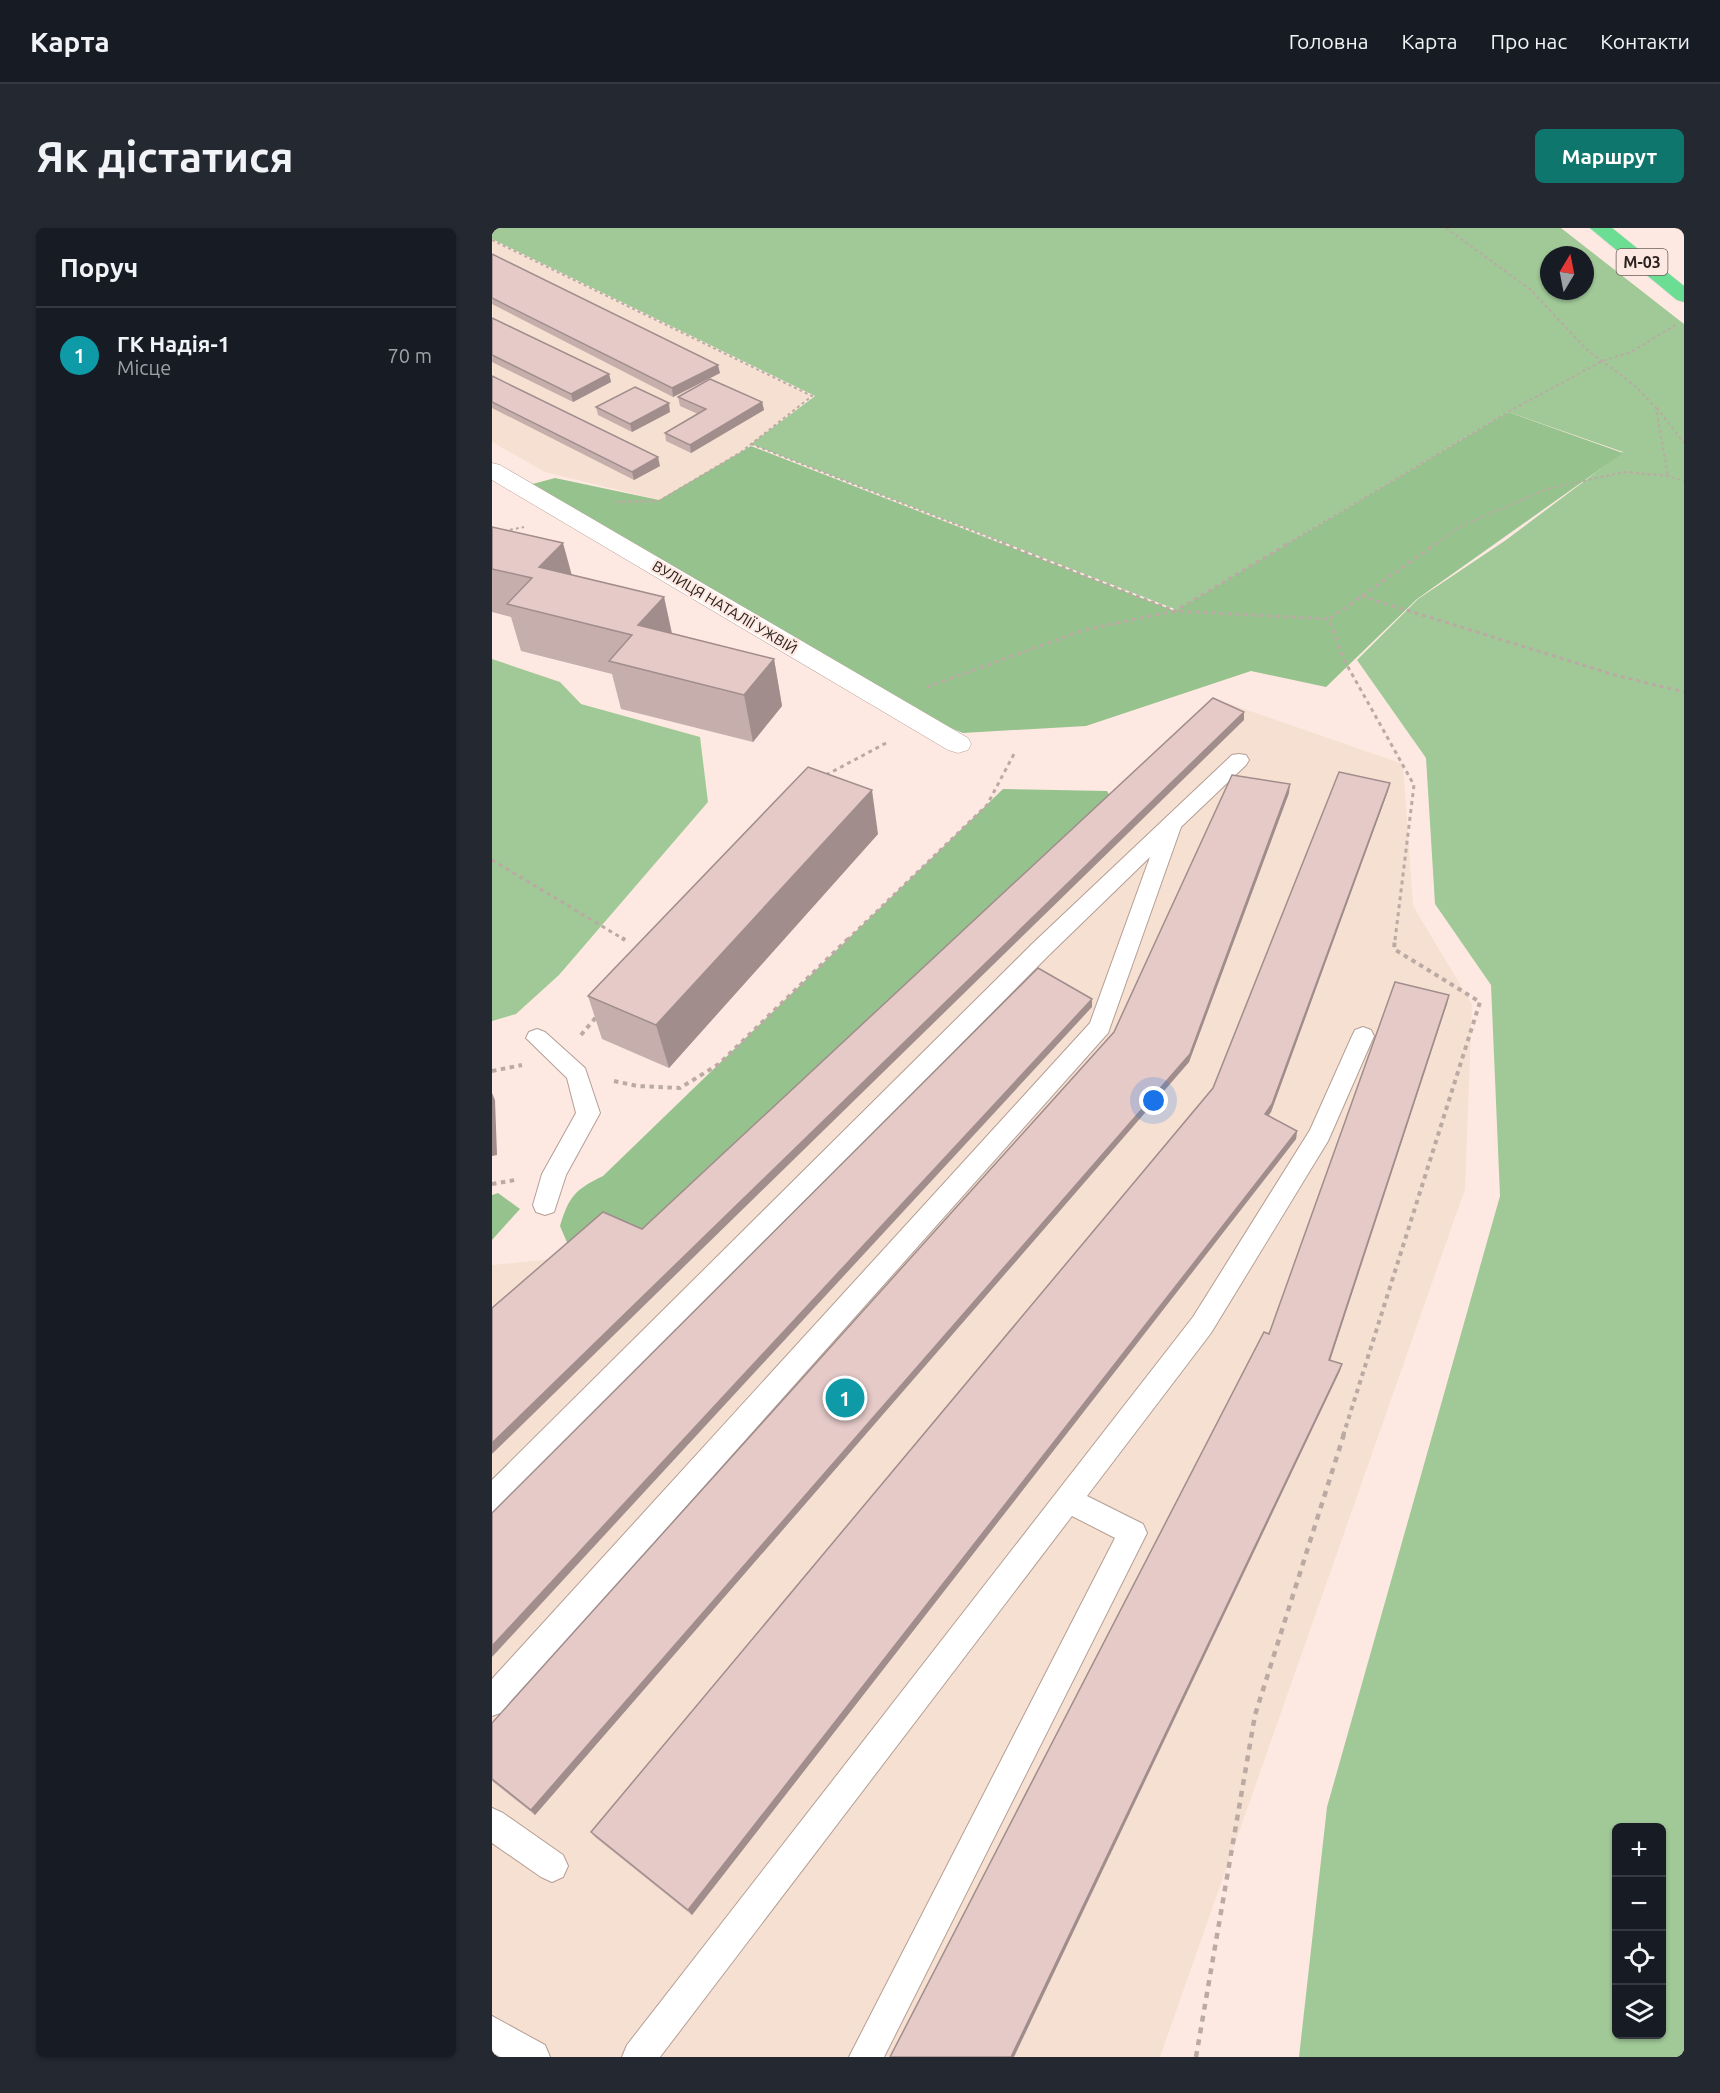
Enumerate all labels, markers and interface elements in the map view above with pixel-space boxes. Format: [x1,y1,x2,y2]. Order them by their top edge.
text: Карта [30,26,110,57]
text: Головна [1289,29,1369,53]
text: Карта [1402,29,1457,53]
text: Про нас [1490,29,1567,53]
text: Контакти [1600,29,1690,53]
button: Маршрут [1535,129,1684,183]
text: Як дістатися [36,133,294,180]
north arrow [1540,246,1594,300]
road number: М-03 [1616,249,1668,275]
text: Поруч [60,253,138,282]
text: ГК Надія-1 [117,331,230,356]
text: 1 [74,344,85,367]
text: 70 m [388,344,432,367]
text: Місце [117,356,171,379]
street label: ВУЛИЦЯ НАТАЛІЇ УЖВІЙ [650,557,800,657]
your location [1139,1086,1168,1115]
pin: 1 [826,1376,864,1420]
map controls [1612,1823,1666,2039]
button: + [1612,1823,1666,1877]
button: − [1612,1877,1666,1931]
button: locate [1612,1931,1666,1985]
button: layers [1612,1985,1666,2039]

